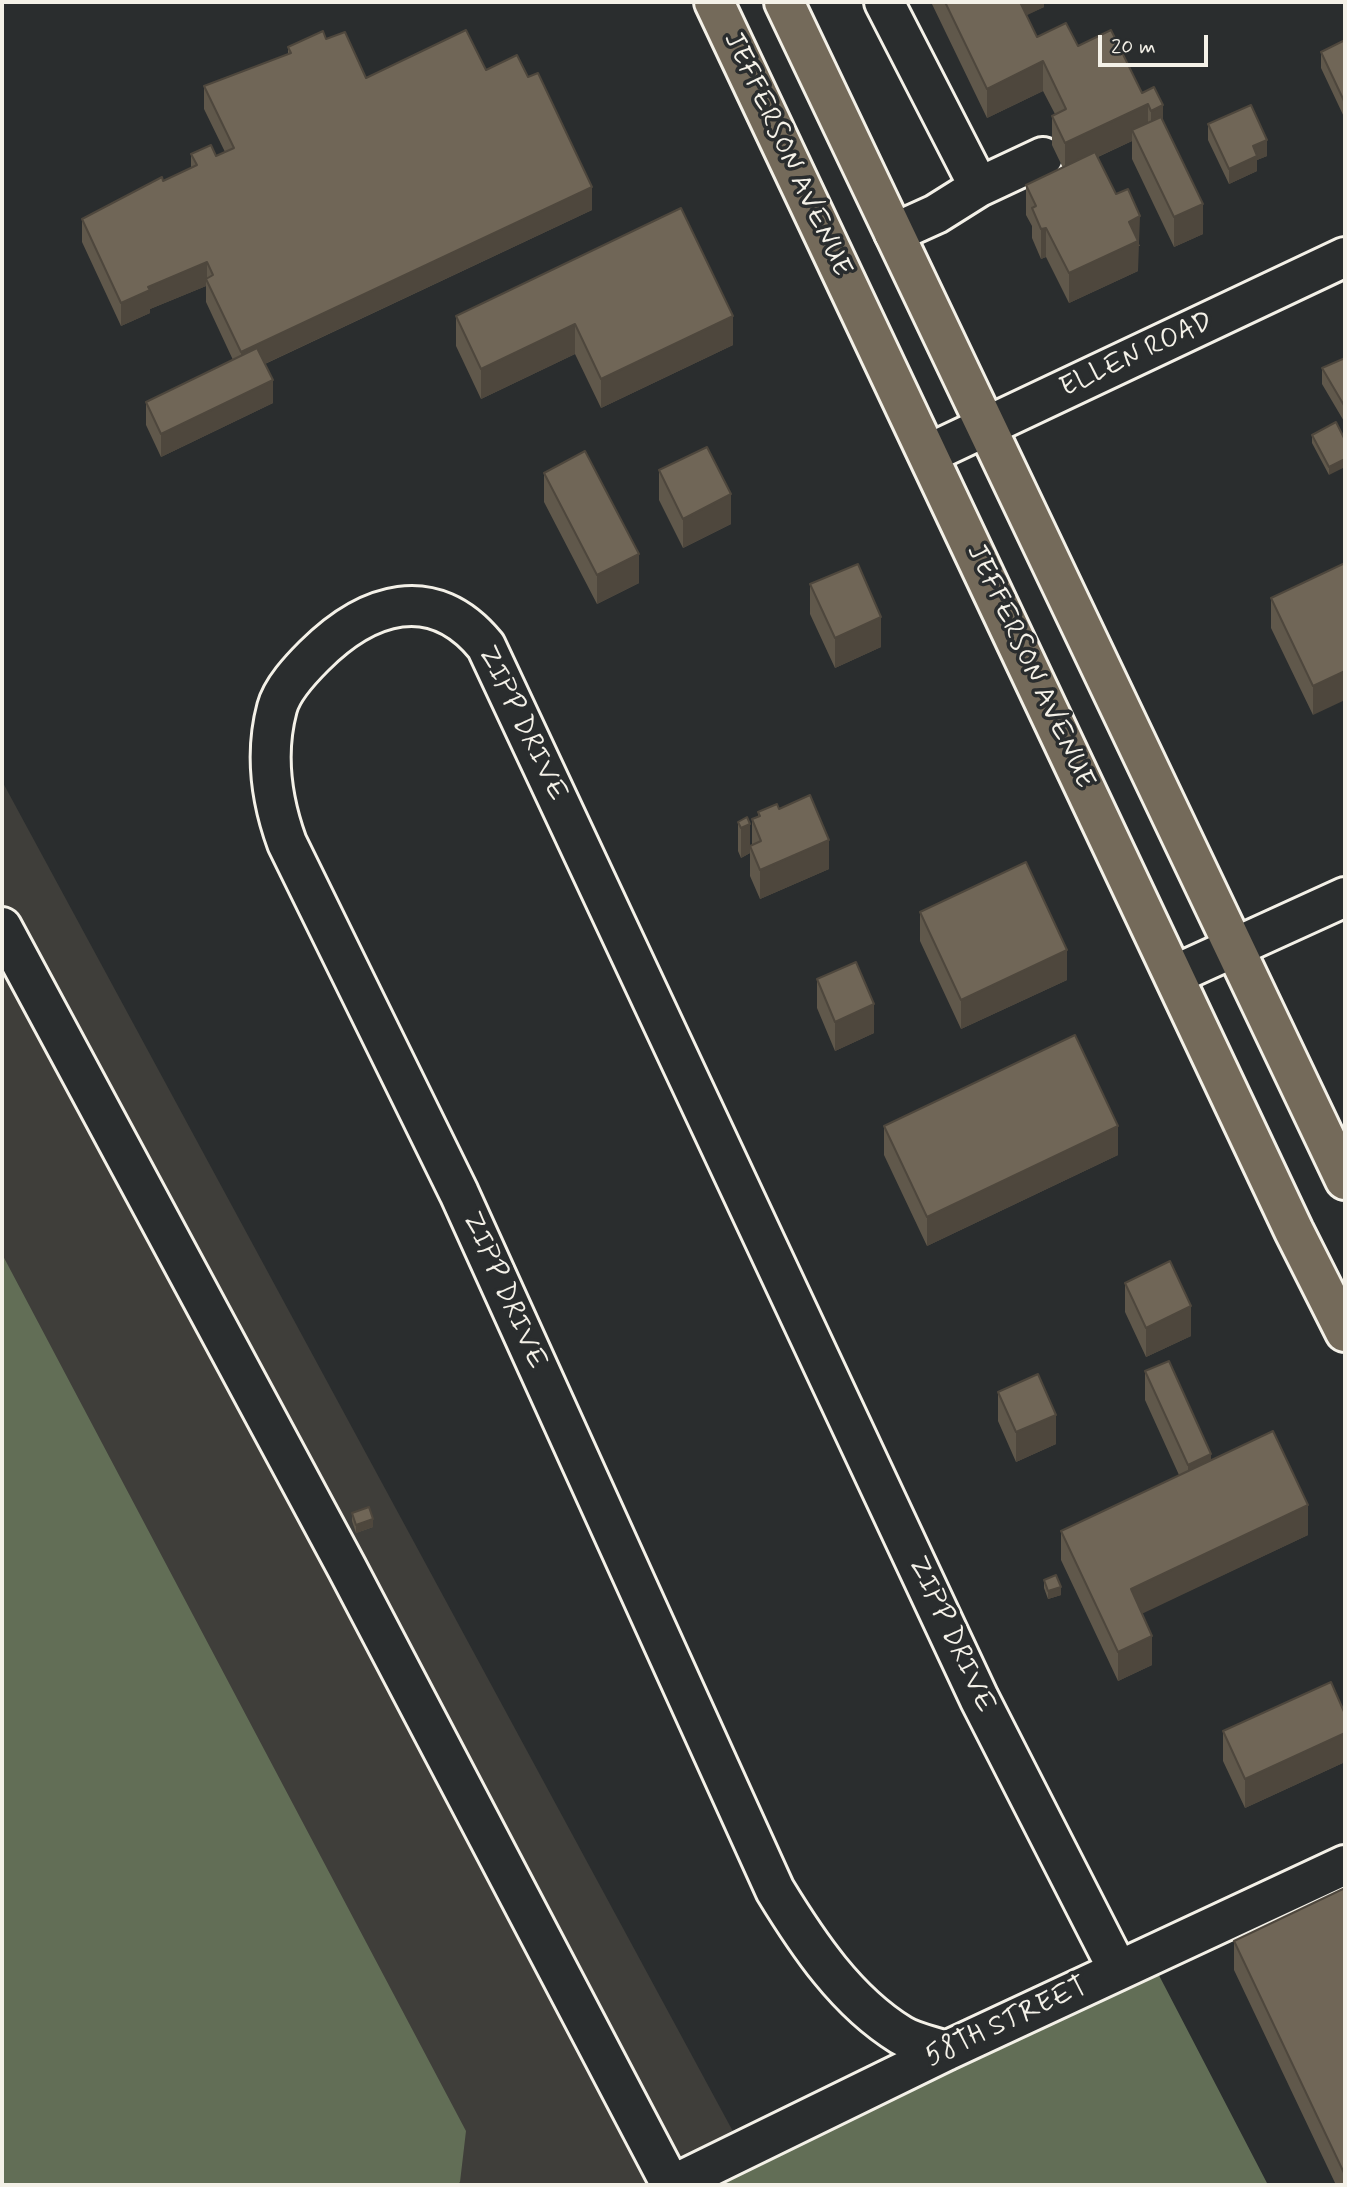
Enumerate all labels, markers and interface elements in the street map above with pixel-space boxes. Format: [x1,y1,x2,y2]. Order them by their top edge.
scale bar [1102,21,1212,65]
street label: JEFFERSON AVENUE [715,27,857,283]
text: 20 m [1111,33,1156,61]
street label: ELLEN ROAD [1055,306,1219,406]
street label: JEFFERSON AVENUE [958,539,1100,795]
street label: ZIPP DRIVE [469,641,573,807]
street label: ZIPP DRIVE [453,1207,553,1375]
street label: ZIPP DRIVE [899,1551,1001,1719]
street label: 58TH STREET [920,1971,1094,2075]

